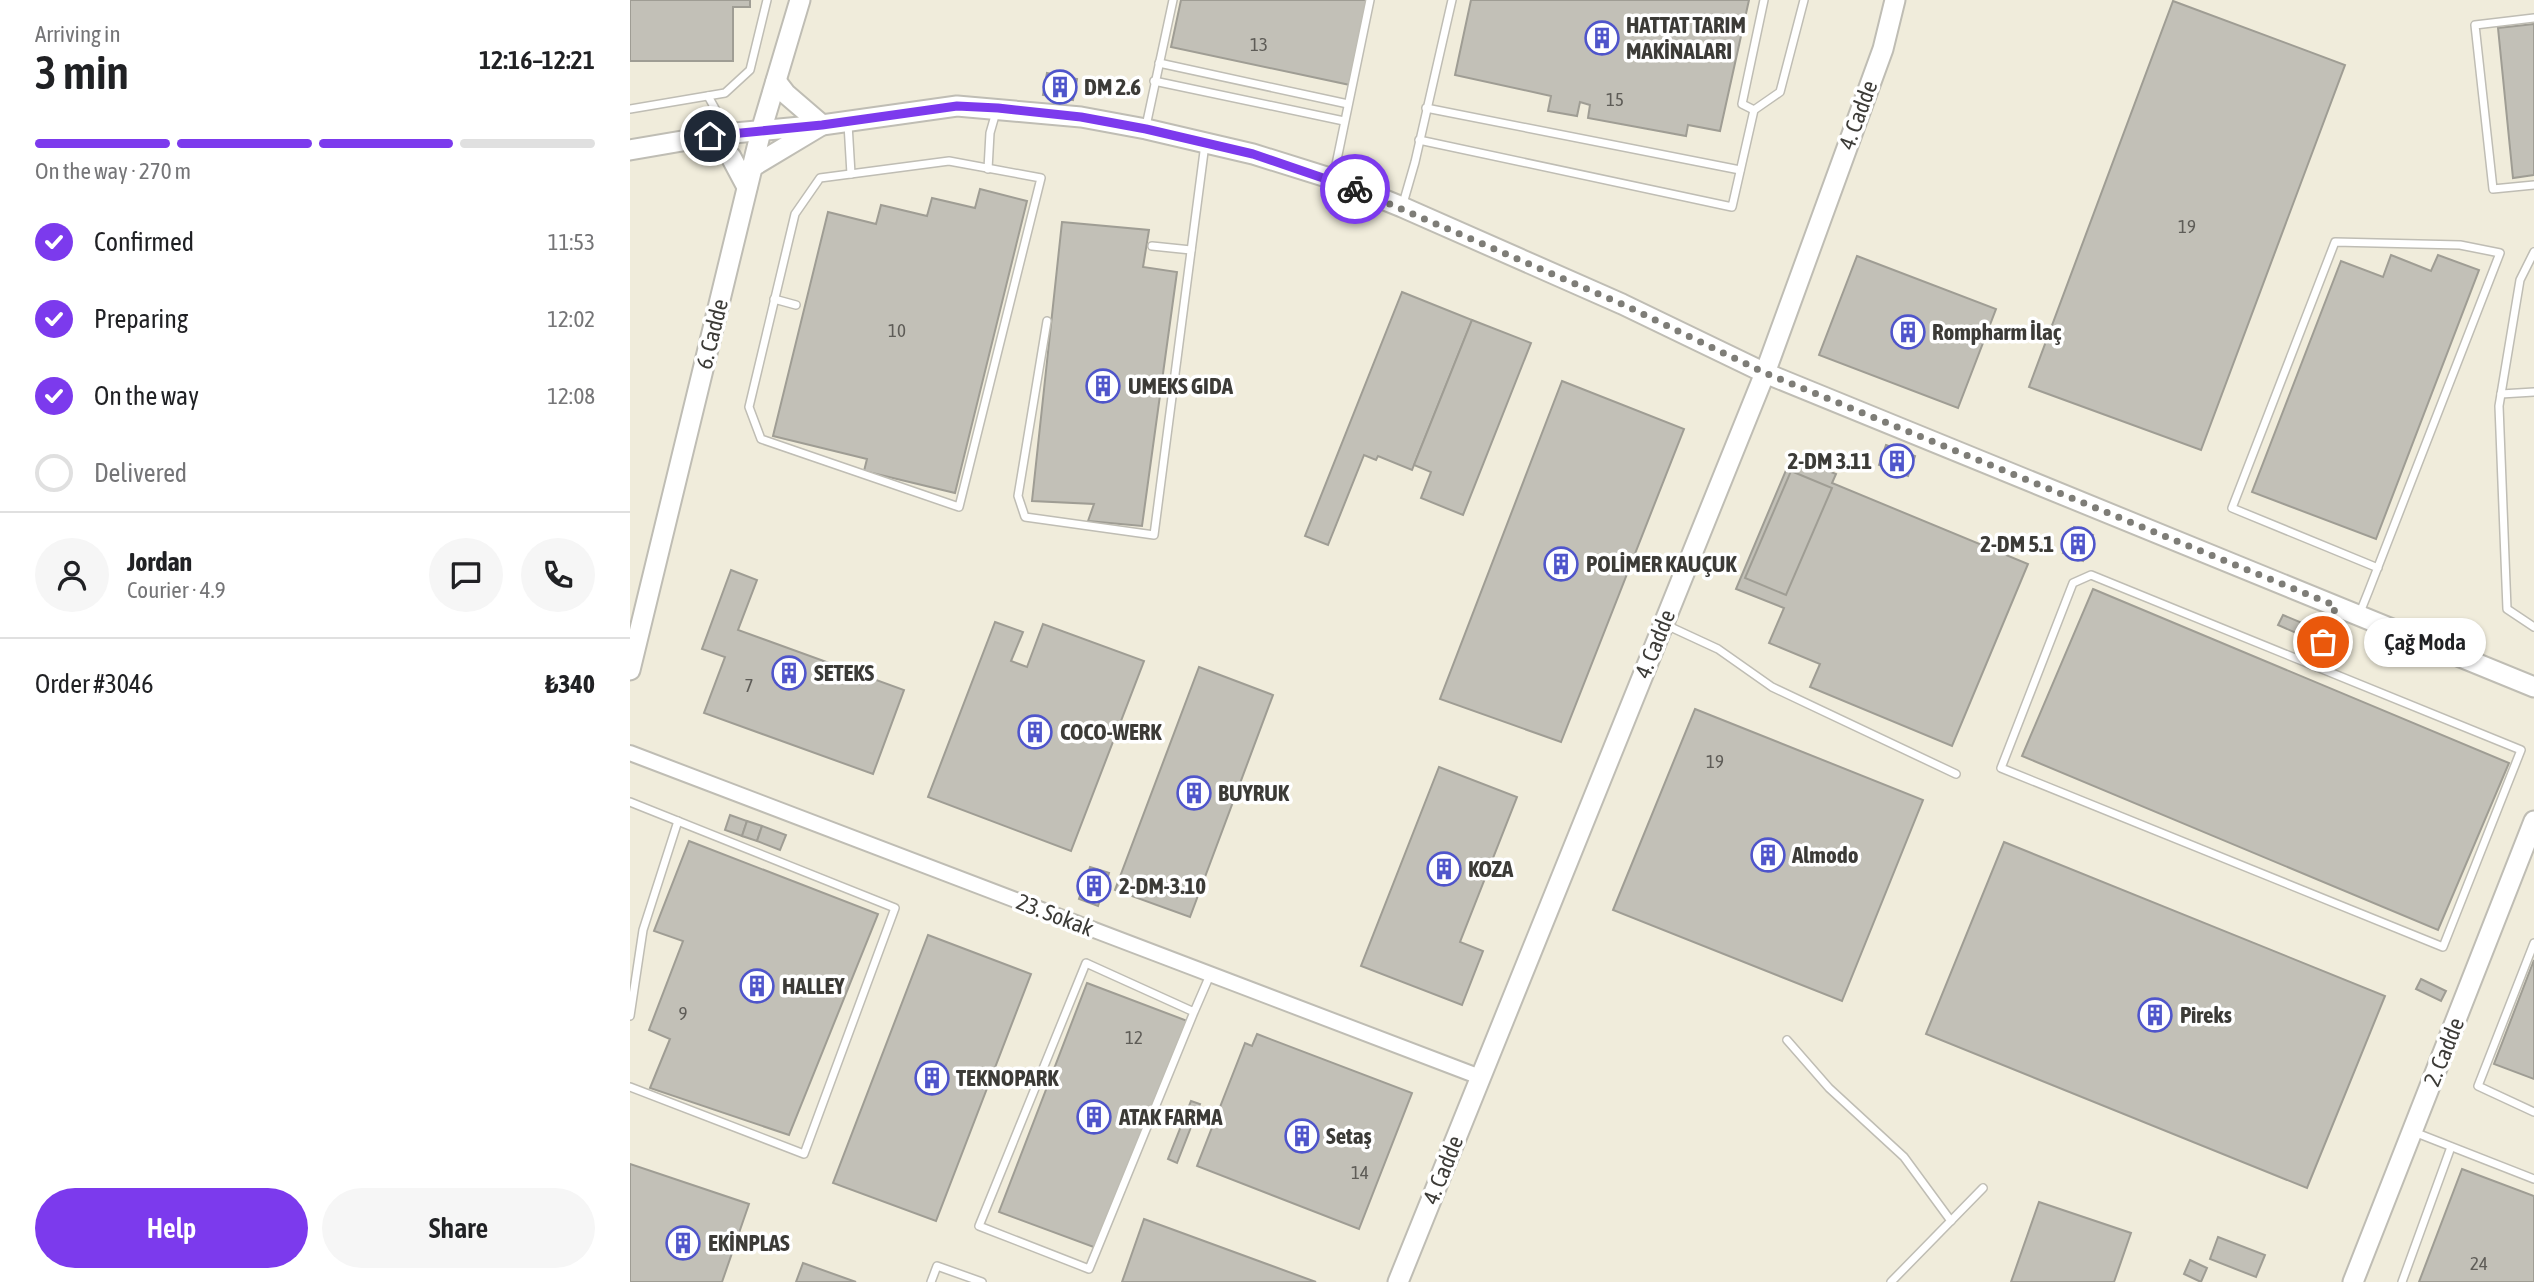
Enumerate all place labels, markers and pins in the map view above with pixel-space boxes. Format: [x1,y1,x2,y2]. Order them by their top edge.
place label: HATTAT TARIM MAKİNALARI [1626,12,1746,64]
building icon: HATTAT TARIM MAKİNALARI [1583,19,1621,57]
building icon: DM 2.6 [1041,68,1079,106]
place label: DM 2.6 [1084,74,1141,100]
pin [680,106,740,166]
building icon: Rompharm İlaç [1889,313,1927,351]
place label: Rompharm İlaç [1932,319,2062,345]
building icon: UMEKS GIDA [1084,367,1122,405]
place label: UMEKS GIDA [1128,373,1234,399]
building icon: 2-DM 3.11 [1878,442,1916,480]
place label: 2-DM 3.11 [1787,448,1872,474]
building icon: 2-DM 5.1 [2059,525,2097,563]
place label: 2-DM 5.1 [1980,531,2054,557]
building icon: POLİMER KAUÇUK [1542,545,1580,583]
place label: POLİMER KAUÇUK [1586,551,1737,577]
pin [2293,612,2353,672]
callout: Çağ Moda [2365,618,2488,666]
building icon: SETEKS [770,654,808,692]
place label: SETEKS [814,660,875,686]
building icon: COCO-WERK [1016,713,1054,751]
place label: COCO-WERK [1060,719,1162,745]
building icon: BUYRUK [1175,774,1213,812]
place label: BUYRUK [1218,780,1290,806]
building icon: Almodo [1749,836,1787,874]
place label: Almodo [1791,842,1859,868]
building icon: KOZA [1425,850,1463,888]
place label: KOZA [1468,856,1514,882]
building icon: 2-DM-3.10 [1075,867,1113,905]
place label: 2-DM-3.10 [1119,873,1206,899]
building icon: HALLEY [738,967,776,1005]
place label: HALLEY [782,973,845,999]
building icon: Pireks [2136,996,2174,1034]
place label: Pireks [2180,1002,2232,1028]
building icon: TEKNOPARK [913,1059,951,1097]
place label: TEKNOPARK [956,1065,1059,1091]
building icon: ATAK FARMA [1075,1098,1113,1136]
place label: ATAK FARMA [1118,1104,1223,1130]
building icon: Setaş [1283,1117,1321,1155]
place label: Setaş [1326,1123,1372,1149]
building icon: EKİNPLAS [664,1224,702,1262]
place label: EKİNPLAS [708,1230,790,1256]

